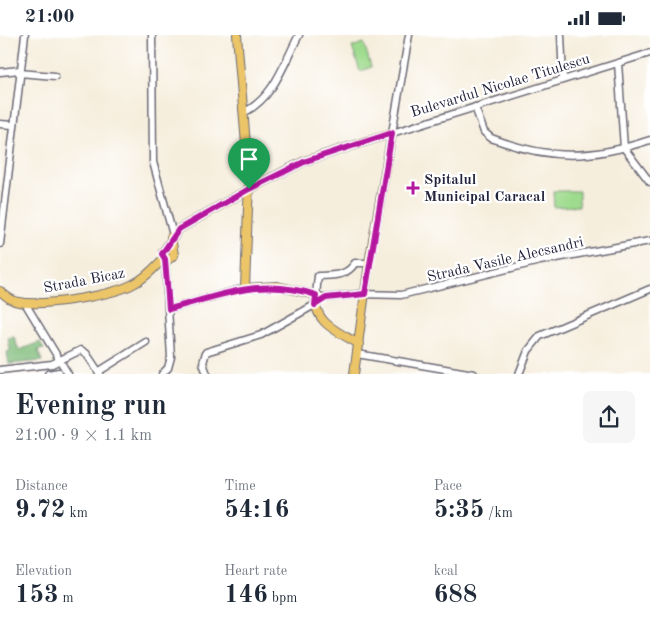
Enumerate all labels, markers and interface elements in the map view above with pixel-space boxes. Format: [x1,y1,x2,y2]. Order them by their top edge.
text: 21:00 [25,8,74,27]
street label: Bulevardul Nicolae Titulescu [409,52,592,121]
pin [228,138,270,189]
icon: arrive [235,145,263,173]
place label: Spitalul Municipal Caracal [424,173,546,205]
marker: Spitalul Municipal Caracal [406,181,420,195]
street label: Strada Vasile Alecsandri [426,235,585,286]
street label: Strada Bicaz [42,266,126,297]
button: share [583,391,635,443]
text: Evening run [15,393,167,421]
text: 21:00 · 9 × 1.1 km [15,428,152,444]
text: Distance [15,479,68,493]
text: Time [224,479,256,493]
text: Pace [434,479,462,493]
text: 9.72 [15,498,66,523]
text: 54:16 [224,498,289,523]
text: 5:35 [434,498,484,523]
text: km [66,506,88,520]
text: /km [484,506,513,520]
text: Elevation [15,564,72,578]
text: Heart rate [224,564,287,578]
text: kcal [434,564,458,578]
text: 153 [15,583,59,608]
text: 146 [224,583,268,608]
text: 688 [434,583,477,608]
text: m [59,591,74,605]
text: bpm [268,591,297,605]

